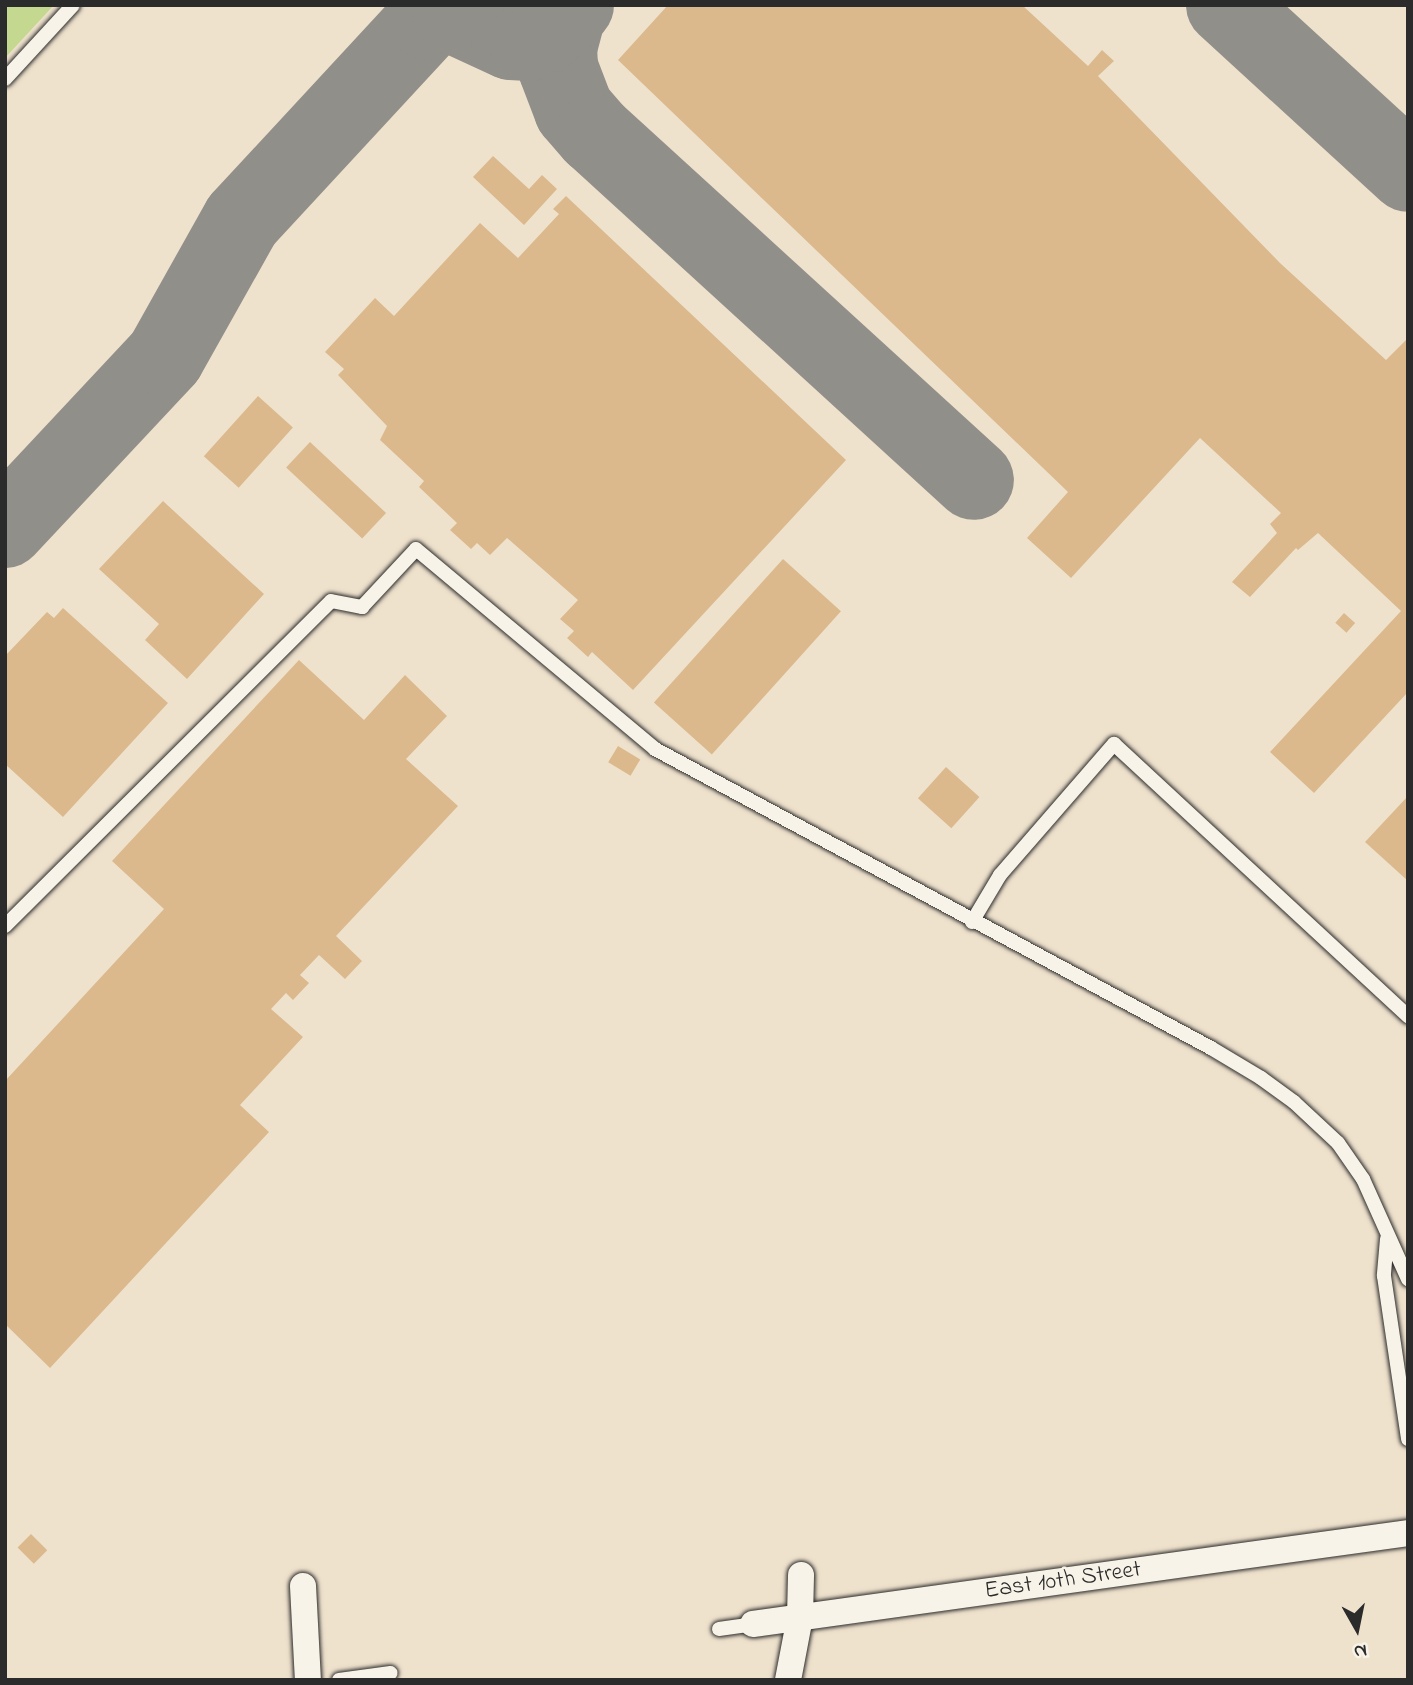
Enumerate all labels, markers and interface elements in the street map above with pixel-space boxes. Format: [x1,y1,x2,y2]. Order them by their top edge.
street label: East 10th Street [983,1556,1143,1606]
north arrow [1322,1594,1392,1664]
text: N [1352,1636,1369,1665]

